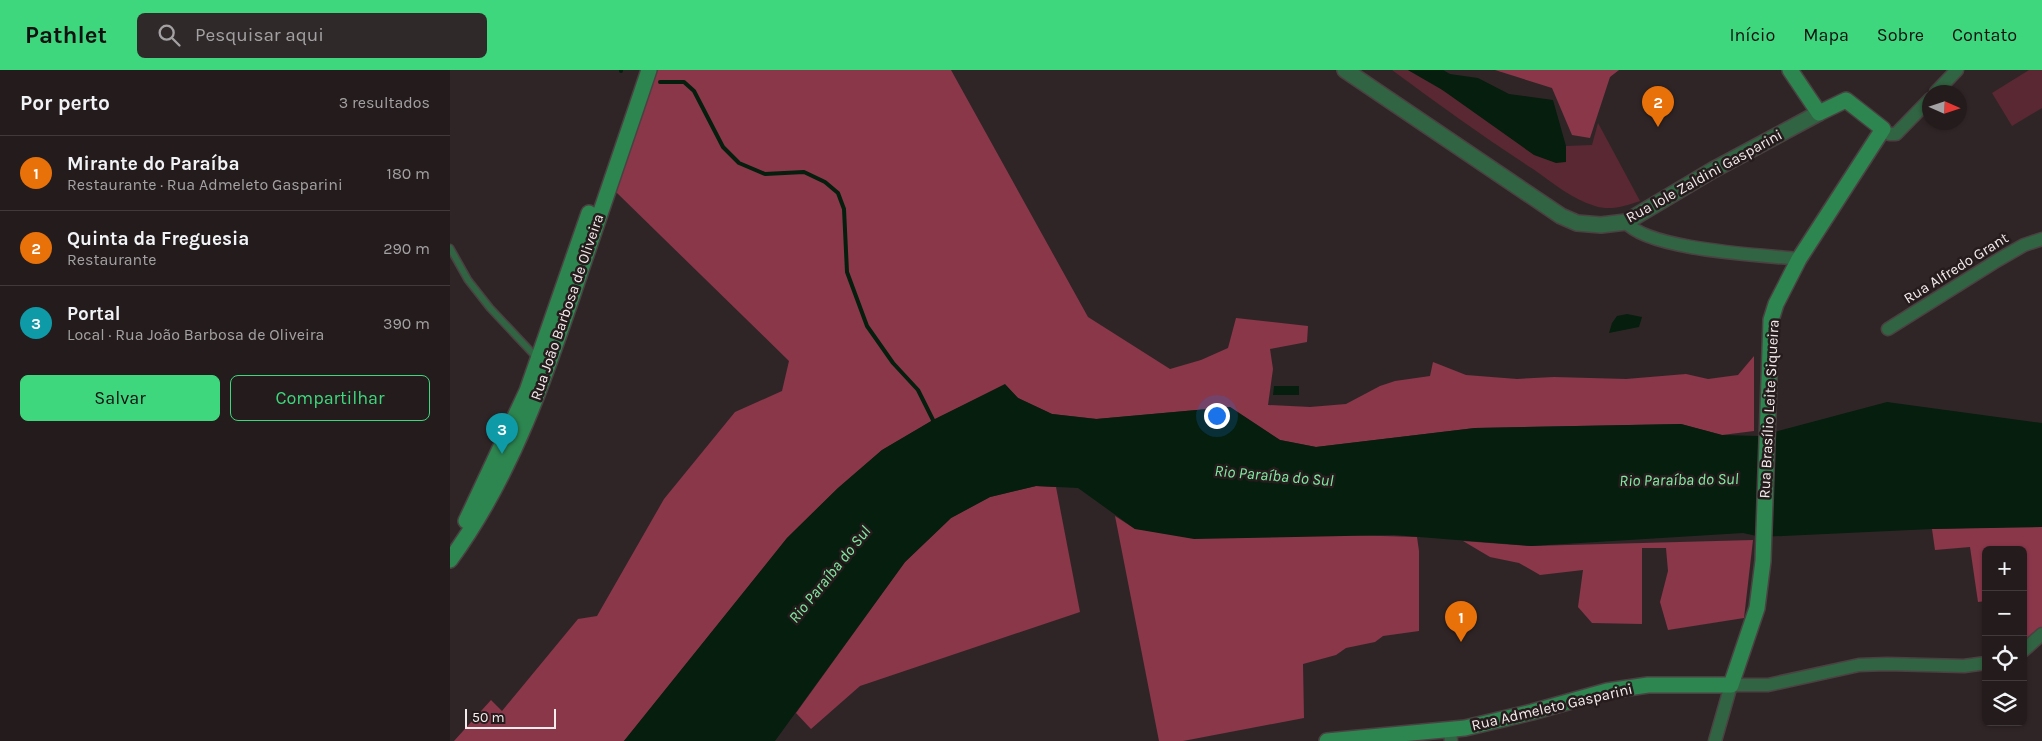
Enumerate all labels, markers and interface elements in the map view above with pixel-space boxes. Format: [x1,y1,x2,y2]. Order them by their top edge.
search box [137,13,487,58]
text: Pathlet [25,21,107,49]
icon: search [155,21,183,49]
text: Pesquisar aqui [195,24,324,46]
text: Início [1729,24,1775,46]
text: Mapa [1803,24,1849,46]
text: Sobre [1877,24,1924,46]
text: Contato [1952,24,2017,46]
north arrow [1922,85,1967,130]
pin: 2 [1642,86,1674,127]
text: Por perto [20,91,110,115]
text: 3 resultados [339,93,430,112]
street label: Rua Iole Zaldini Gasparini [1623,125,1785,227]
text: Mirante do Paraíba [67,153,240,175]
text: 1 [33,164,39,183]
text: 180 m [387,164,430,183]
text: Restaurante · Rua Admeleto Gasparini [67,175,343,194]
street label: Rua João Barbosa de Oliveira [527,211,607,403]
text: Quinta da Freguesia [67,228,249,250]
street label: Rua Alfredo Grant [1900,228,2012,307]
text: 2 [31,239,41,258]
text: 290 m [383,239,430,258]
text: Restaurante [67,250,156,269]
text: Portal [67,303,121,325]
text: 3 [31,314,41,333]
text: 390 m [383,314,430,333]
street label: Rua Brasílio Leite Siqueira [1755,319,1783,499]
text: Local · Rua João Barbosa de Oliveira [67,325,324,344]
button: Salvar [20,375,220,421]
button: Compartilhar [230,375,430,421]
your location [1204,403,1230,429]
pin: 3 [486,413,518,454]
water label: Rio Paraíba do Sul [1214,461,1334,490]
water label: Rio Paraíba do Sul [1619,469,1739,490]
water label: Rio Paraíba do Sul [784,522,874,627]
map controls [1982,546,2027,726]
button: + [1982,546,2027,591]
button: − [1982,591,2027,636]
pin: 1 [1445,601,1477,642]
button: locate [1982,636,2027,681]
street label: Rua Admeleto Gasparini [1470,680,1634,734]
button: layers [1982,681,2027,726]
scale bar [465,706,556,729]
text: 50 m [472,709,505,726]

